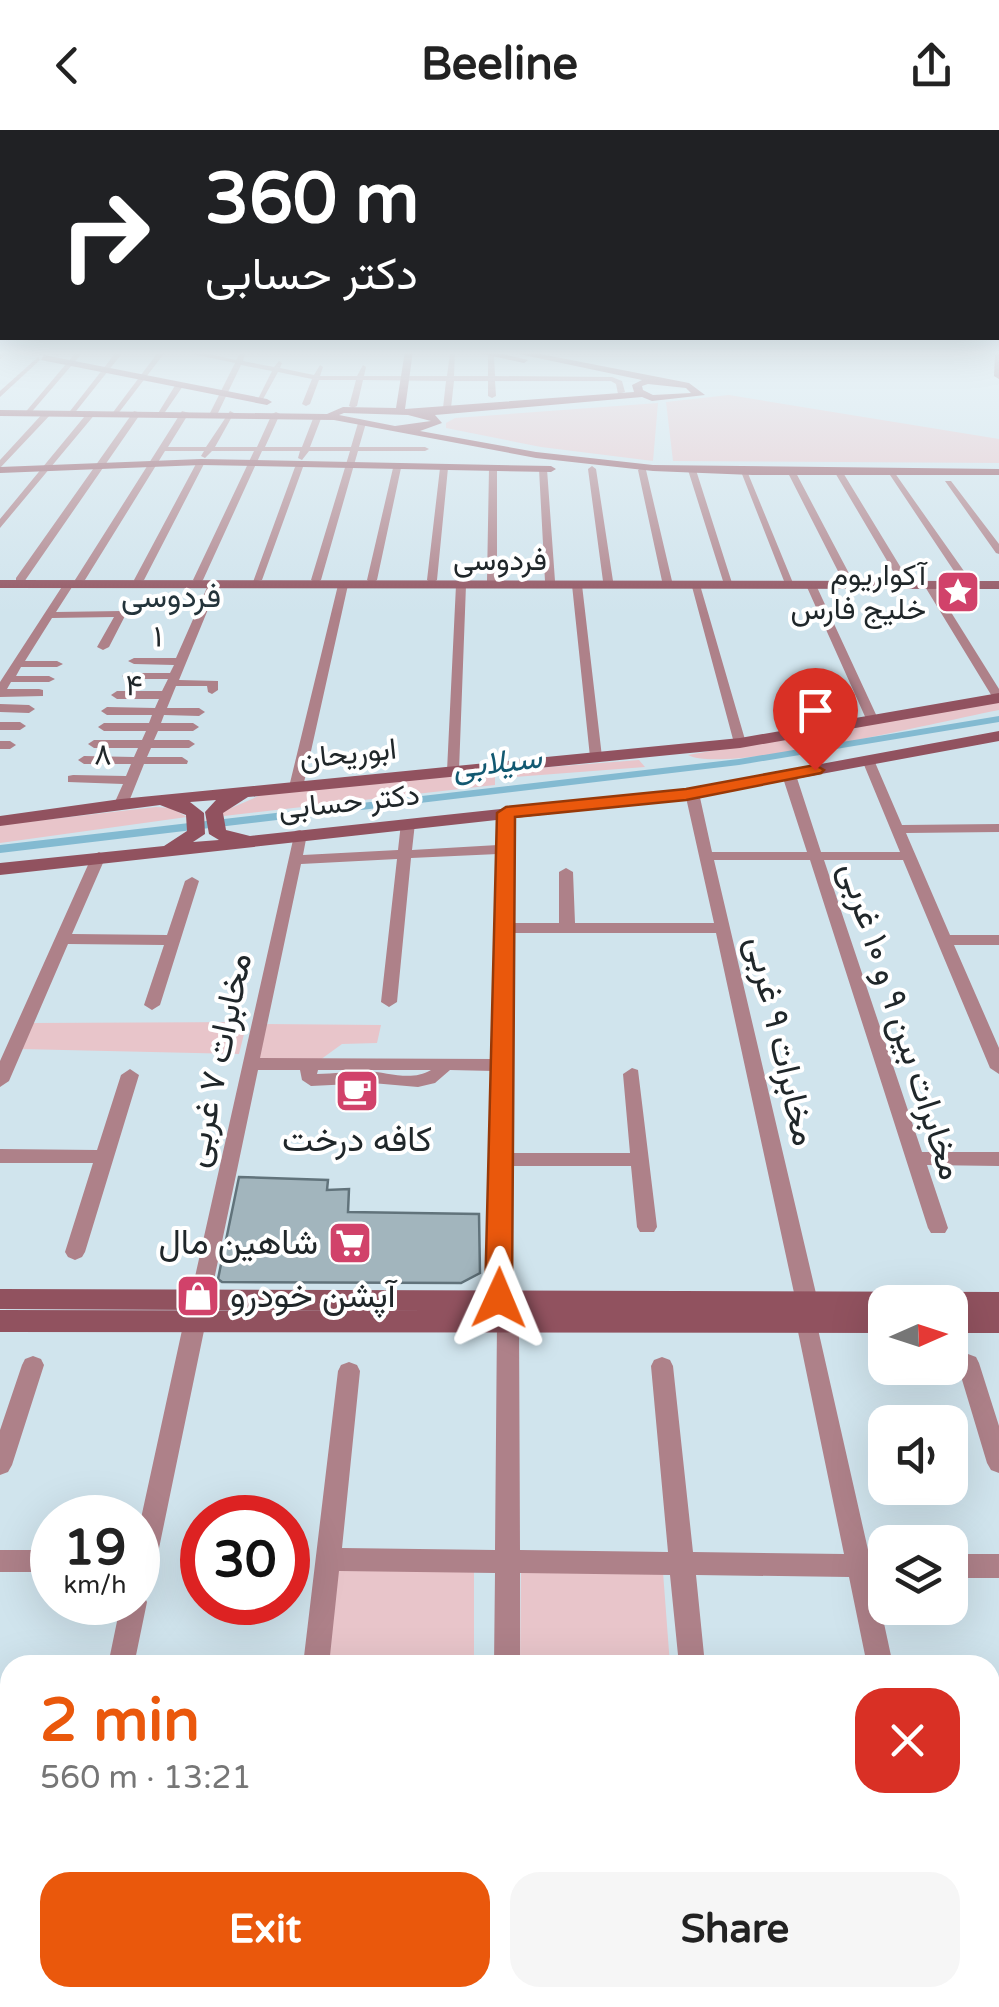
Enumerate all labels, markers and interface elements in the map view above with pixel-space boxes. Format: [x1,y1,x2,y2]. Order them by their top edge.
icon: back [40,38,95,93]
text: Beeline [421,38,578,92]
icon: share [904,38,959,93]
text: 360 m [205,158,419,242]
icon: right [40,170,170,300]
text: دکتر حسابی [205,248,418,302]
street label: فردوسی [453,542,547,579]
place label: آکواریوم خلیج فارس [790,557,928,629]
place icon: آکواریوم خلیج فارس [935,569,981,615]
district label: فردوسی [121,578,221,616]
street label: ۱ [153,618,163,656]
street label: ۴ [125,667,143,705]
pin [773,668,858,771]
icon: arrive [788,683,843,738]
street label: ابوریحان [298,731,398,777]
street label: ۸ [94,736,112,774]
water label: سیلابی [450,739,544,787]
street label: دکتر حسابی [277,776,421,828]
street label: مخابرات بین ۹ و ۱۰ غربی [830,857,972,1185]
street label: مخابرات ۹ غربی [736,932,826,1150]
street label: مخابرات ۷ غربی [175,949,261,1171]
cafe icon: کافه درخت [334,1068,380,1114]
place label: کافه درخت [282,1119,432,1161]
supermarket icon: شاهین مال [327,1220,373,1266]
place label: شاهین مال [158,1222,318,1264]
position arrow [447,1246,551,1350]
shop icon: آپشن خودرو [175,1273,221,1319]
place label: آپشن خودرو [230,1275,399,1319]
north arrow [868,1285,968,1385]
map controls [868,1285,968,1625]
button: sound [868,1405,968,1505]
speed limit sign: 30 [180,1495,310,1625]
text: 19 [64,1518,126,1578]
button: layers [868,1525,968,1625]
text: km/h [64,1570,126,1600]
text: 2 min [40,1685,200,1757]
button: close [855,1688,960,1793]
text: 560 m · 13:21 [40,1759,252,1797]
button: Exit [40,1872,490,1987]
button: Share [510,1872,960,1987]

